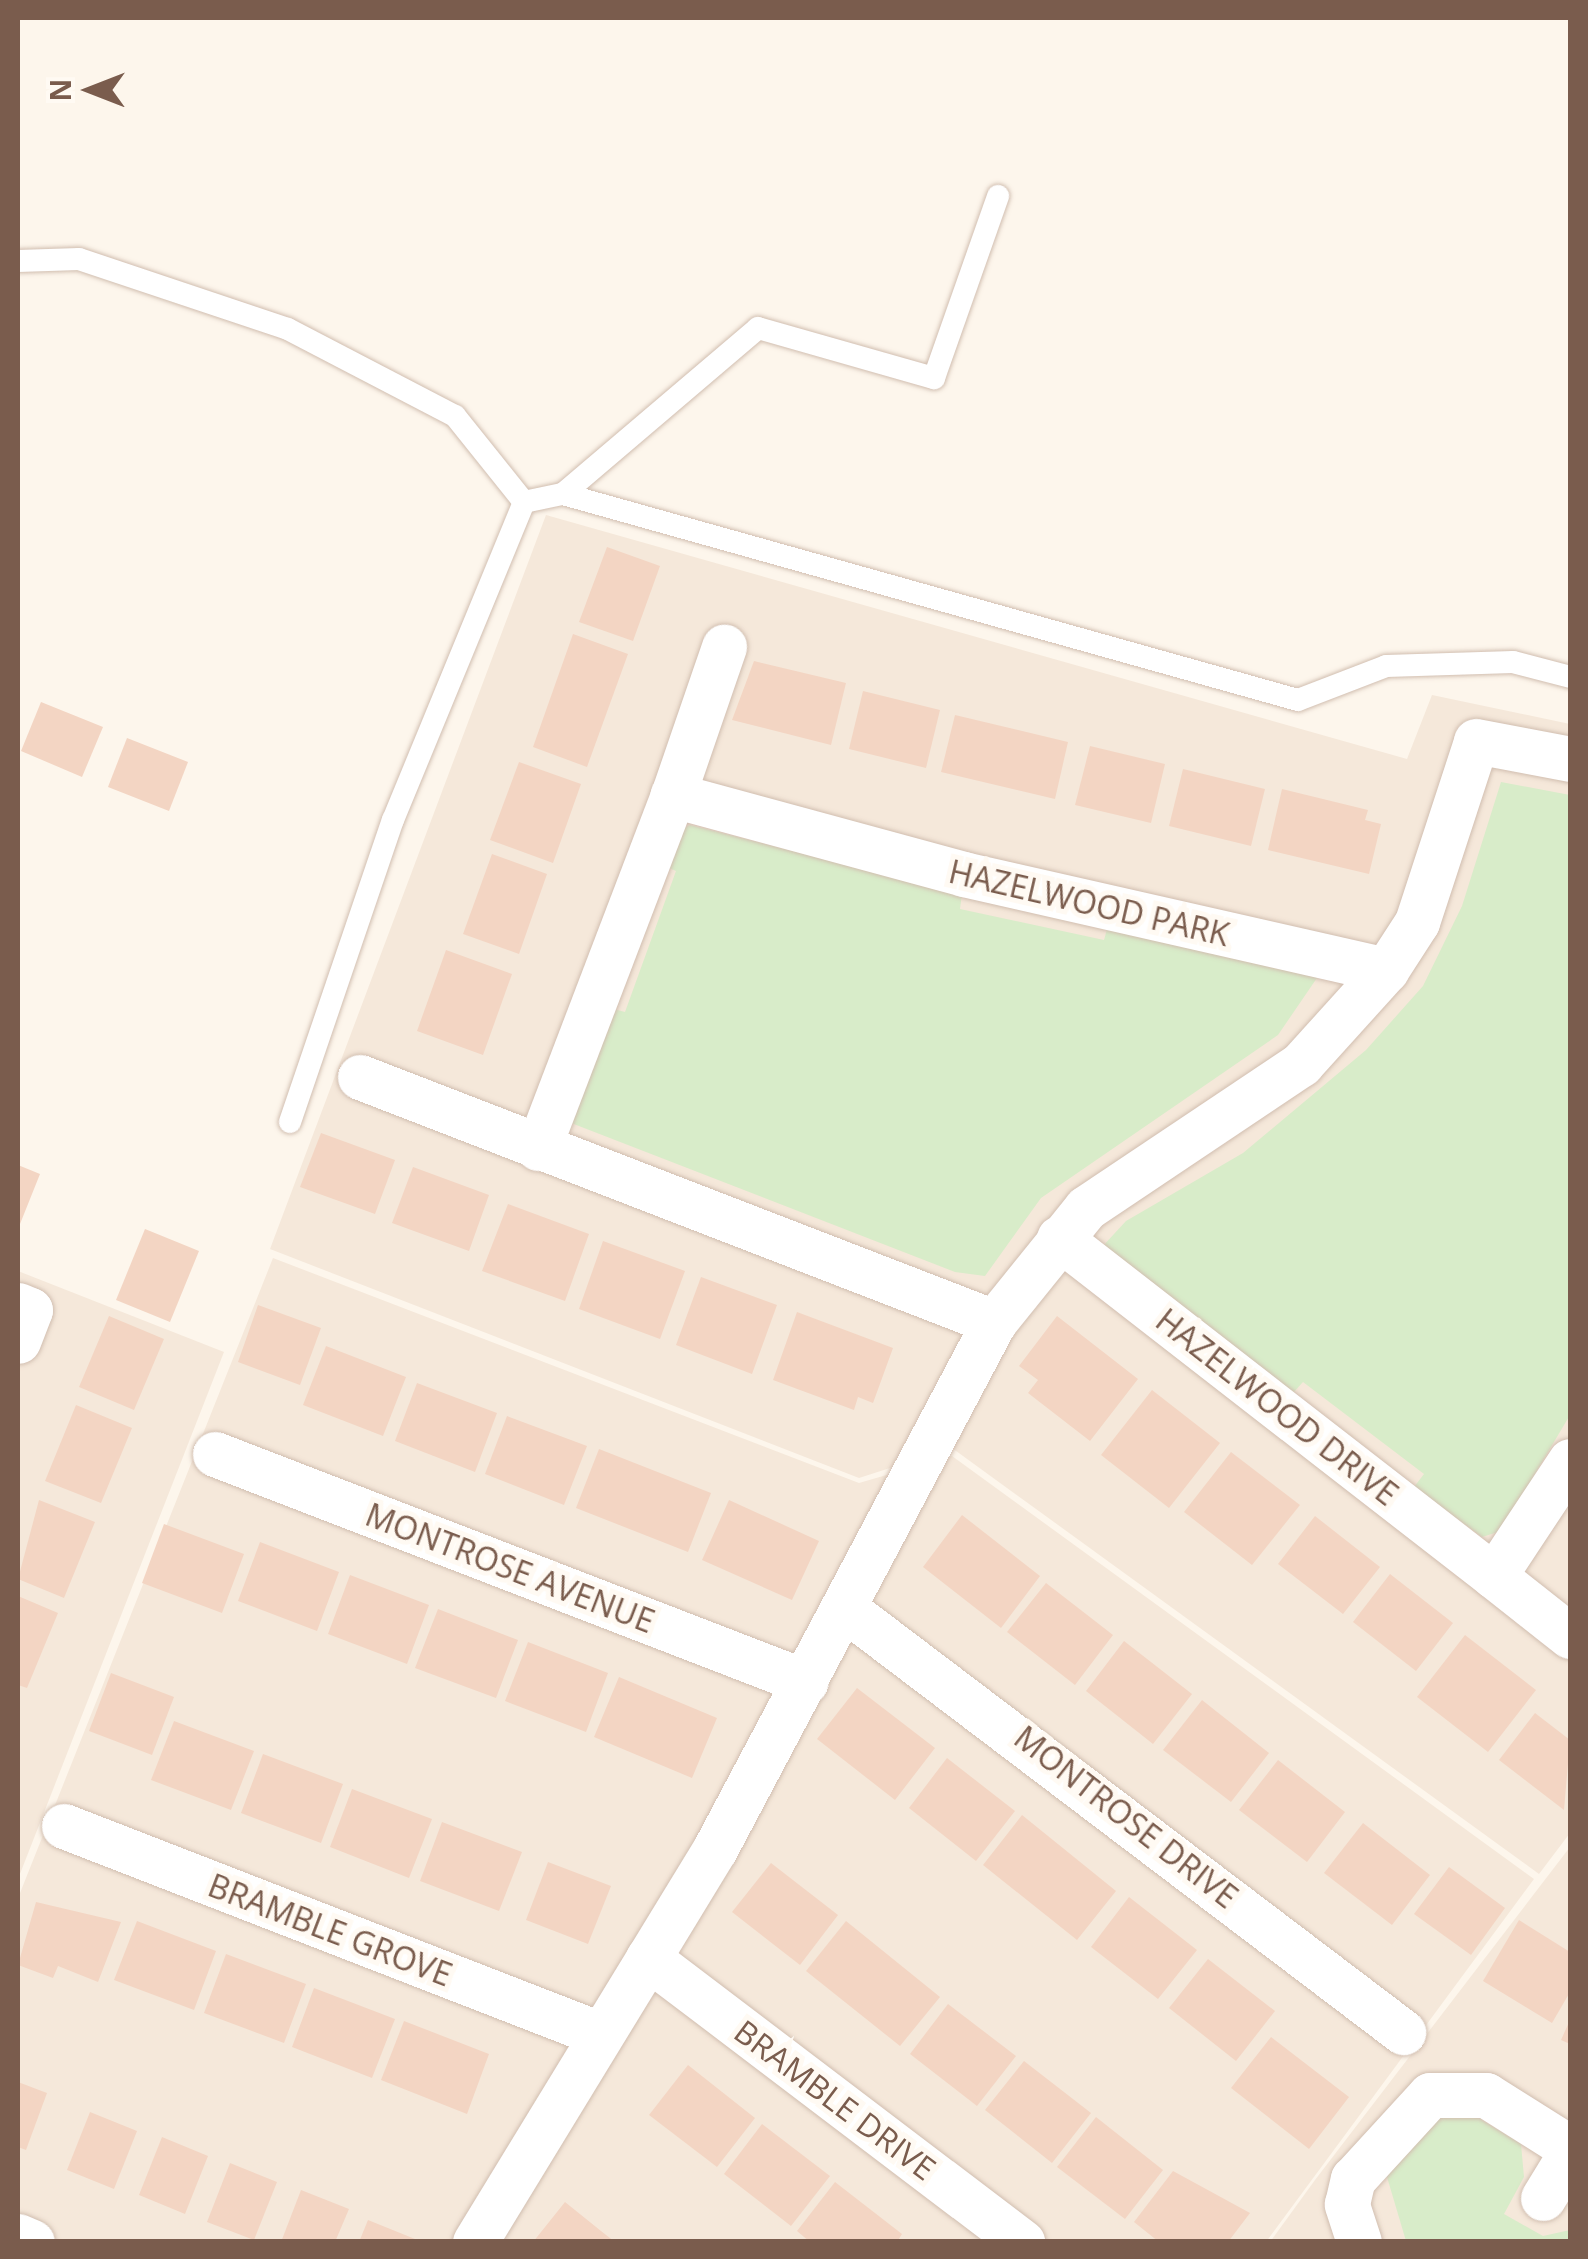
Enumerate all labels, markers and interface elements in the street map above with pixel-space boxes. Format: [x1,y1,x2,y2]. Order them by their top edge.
north arrow [40,40,140,140]
text: N [41,79,79,101]
street label: HAZELWOOD PARK [945,852,1233,954]
street label: HAZELWOOD DRIVE [1148,1301,1406,1513]
street label: MONTROSE AVENUE [360,1495,660,1641]
street label: MONTROSE DRIVE [1007,1718,1245,1916]
street label: BRAMBLE GROVE [203,1866,457,1994]
street label: BRAMBLE DRIVE [727,2012,943,2188]

